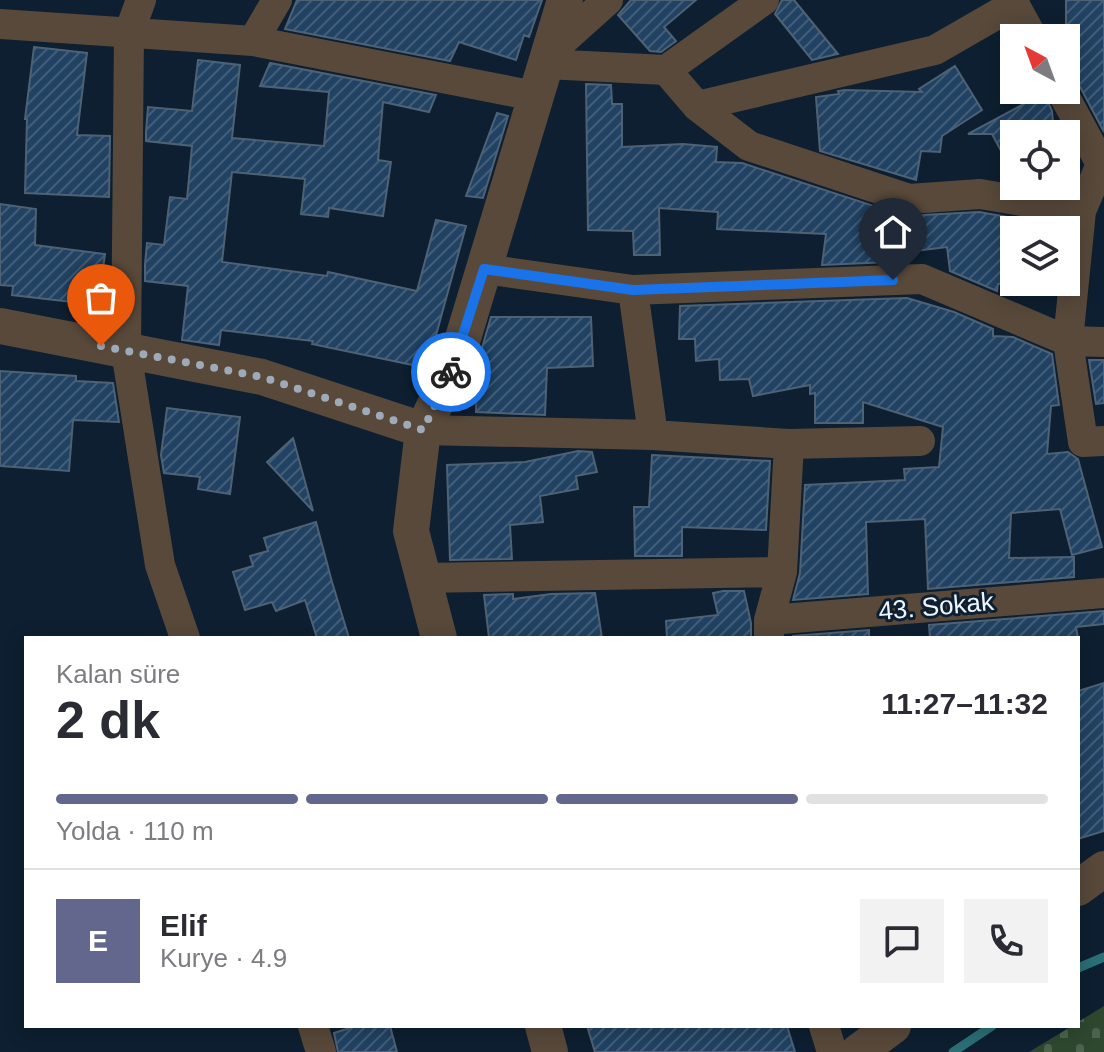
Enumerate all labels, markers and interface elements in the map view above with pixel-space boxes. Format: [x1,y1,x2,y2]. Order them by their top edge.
north arrow [1000,24,1080,104]
map controls [1000,24,1080,296]
button: locate [1000,120,1080,200]
pin [859,198,927,280]
icon: home [871,210,915,254]
button: layers [1000,216,1080,296]
pin [67,264,135,346]
icon: bag [79,276,123,320]
courier [411,332,491,412]
icon: bike [429,350,473,394]
street label: 43. Sokak [877,586,996,626]
text: Kalan süre [56,659,180,689]
text: 11:27–11:32 [881,687,1048,720]
text: 2 dk [56,691,160,749]
text: Yolda · 110 m [56,816,214,846]
button: chat [860,899,944,983]
button: phone [964,899,1048,983]
text: Elif [160,909,207,942]
text: E [88,924,108,957]
text: Kurye · 4.9 [160,943,287,973]

